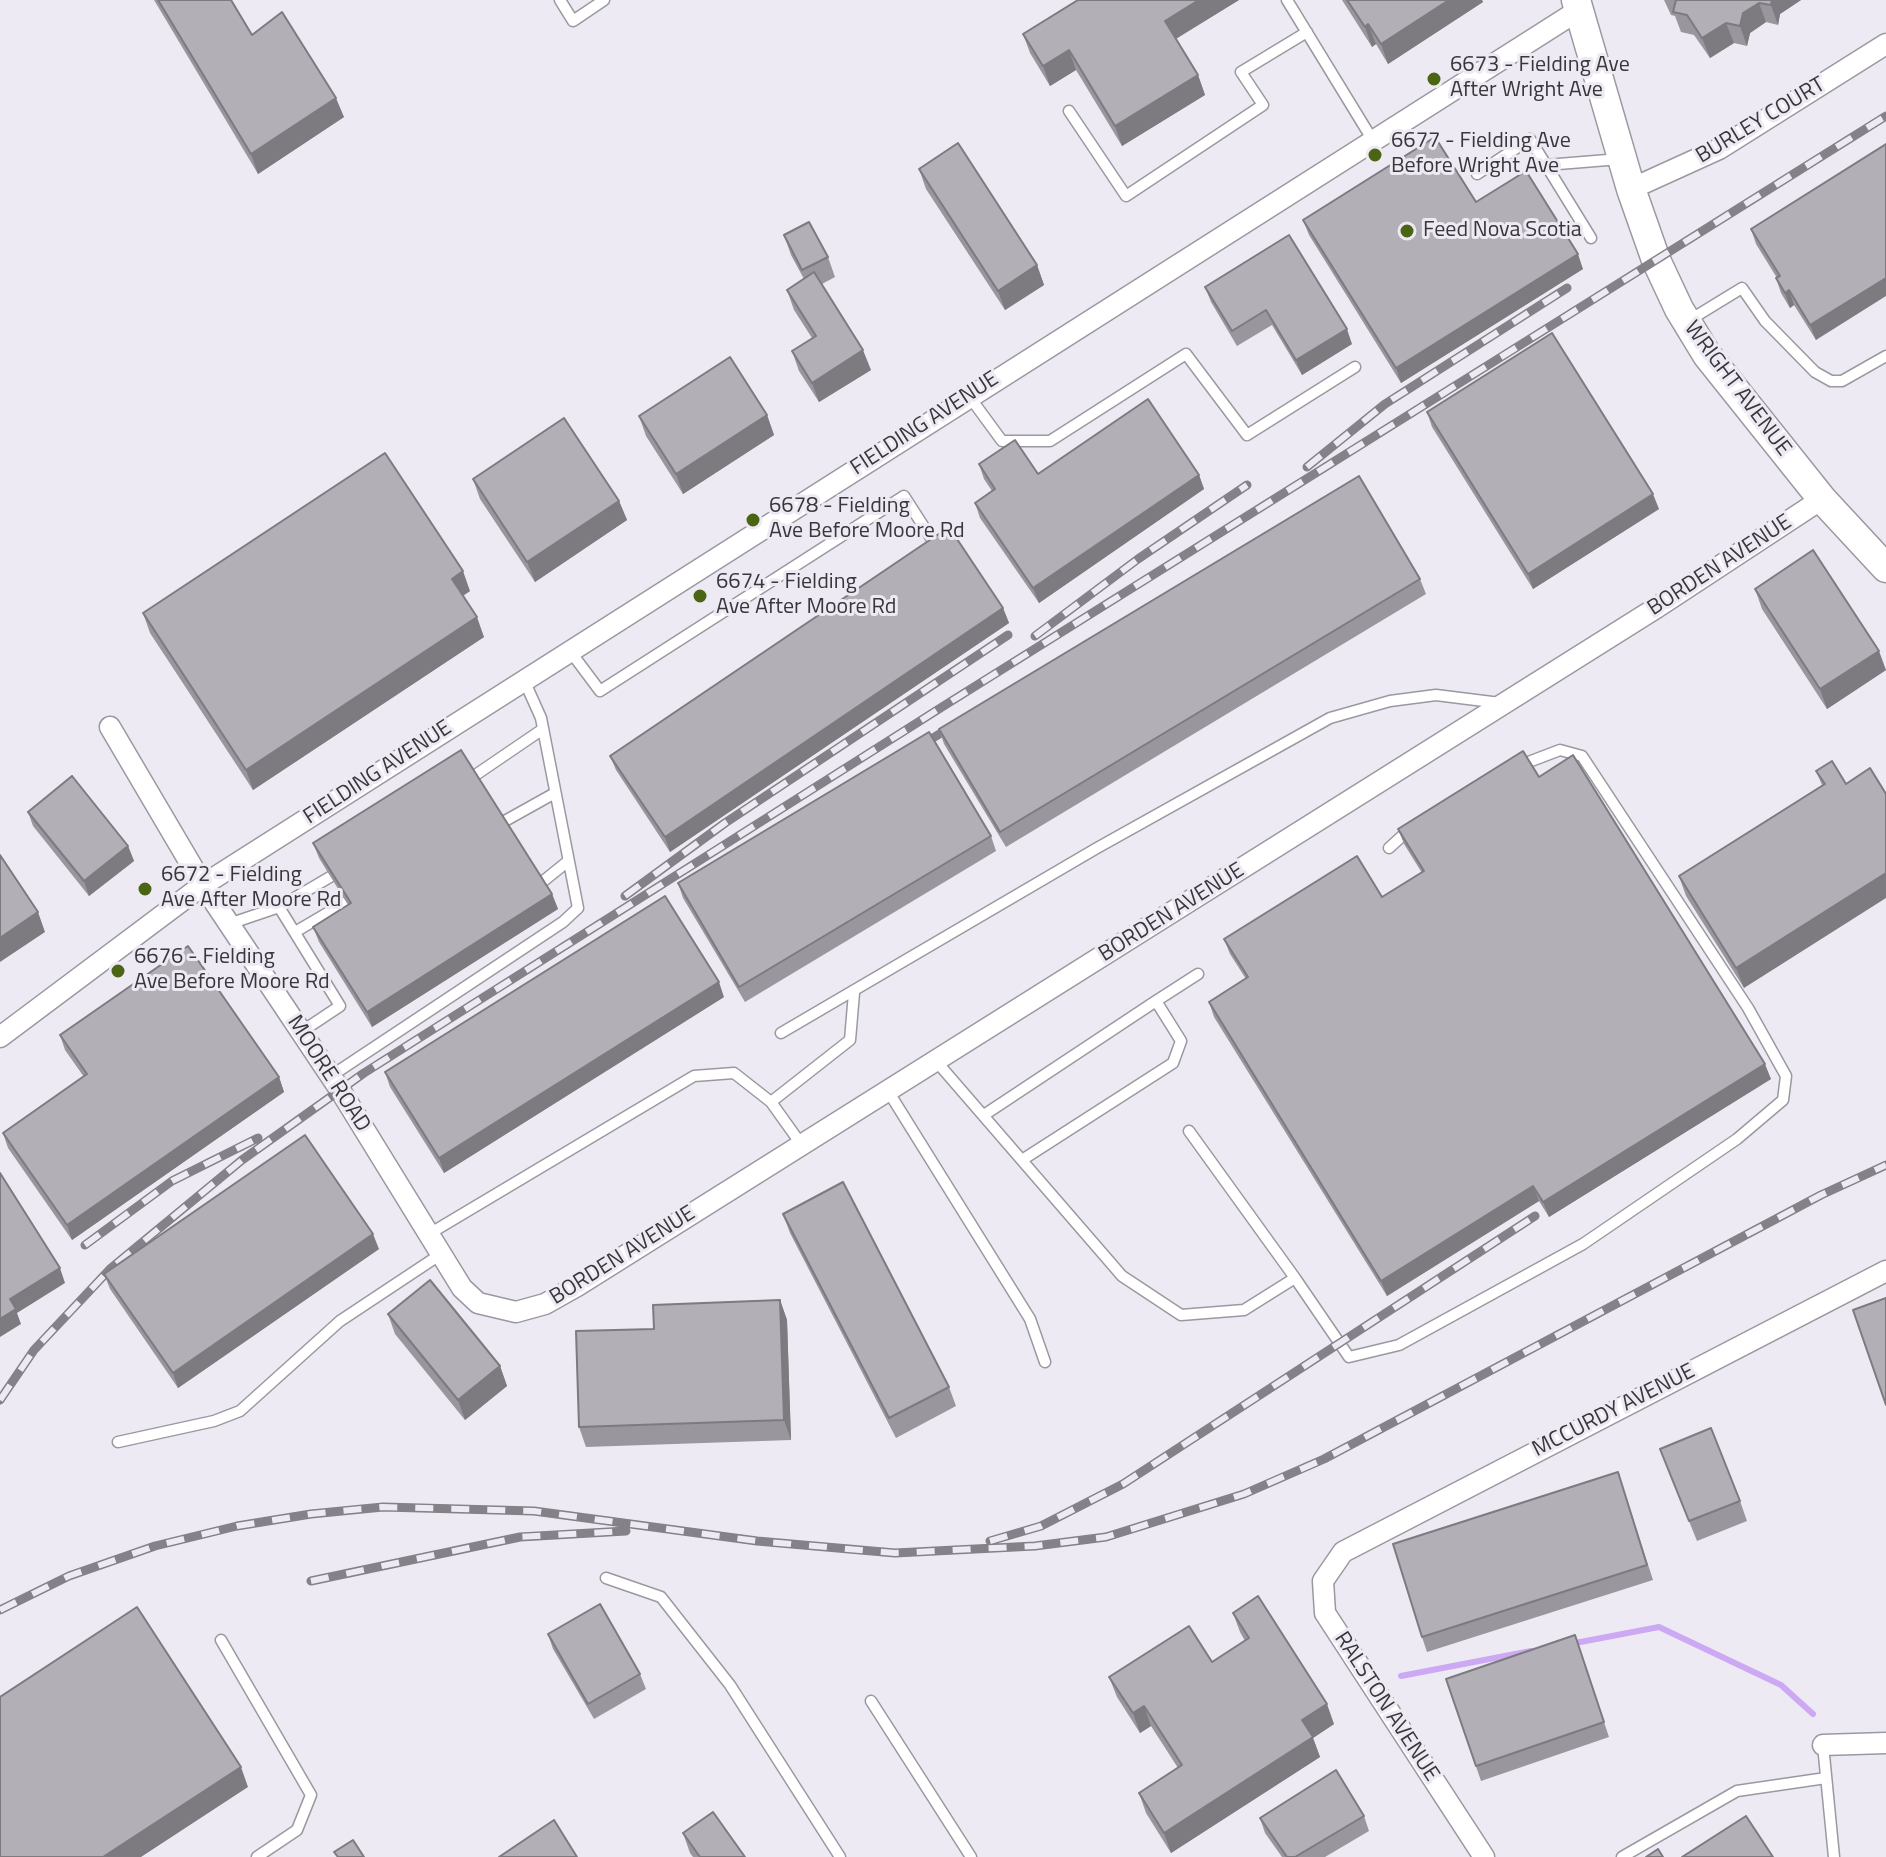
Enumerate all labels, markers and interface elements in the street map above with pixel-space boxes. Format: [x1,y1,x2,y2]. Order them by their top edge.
place label: 6673 - Fielding Ave After Wright Ave [1450,53,1630,104]
marker: 6673 - Fielding Ave After Wright Ave [1425,70,1443,88]
street label: BURLEY COURT [1692,72,1830,170]
place label: 6677 - Fielding Ave Before Wright Ave [1391,129,1571,180]
marker: 6677 - Fielding Ave Before Wright Ave [1366,146,1384,164]
place label: Feed Nova Scotia [1423,218,1582,244]
marker: Feed Nova Scotia [1398,222,1416,240]
street label: WRIGHT AVENUE [1678,316,1796,462]
street label: FIELDING AVENUE [846,366,1004,482]
place label: 6678 - Fielding Ave Before Moore Rd [769,494,965,546]
street label: BORDEN AVENUE [1643,510,1797,622]
marker: 6678 - Fielding Ave Before Moore Rd [744,511,762,529]
place label: 6674 - Fielding Ave After Moore Rd [716,570,897,622]
marker: 6674 - Fielding Ave After Moore Rd [691,587,709,605]
street label: FIELDING AVENUE [299,715,457,831]
street label: BORDEN AVENUE [1094,858,1250,968]
place label: 6672 - Fielding Ave After Moore Rd [161,863,342,914]
marker: 6672 - Fielding Ave After Moore Rd [136,880,154,898]
place label: 6676 - Fielding Ave Before Moore Rd [134,945,330,996]
marker: 6676 - Fielding Ave Before Moore Rd [109,962,127,980]
street label: MOORE ROAD [281,1011,375,1137]
street label: BORDEN AVENUE [545,1201,701,1311]
street label: MCCURDY AVENUE [1528,1359,1700,1463]
street label: RALSTON AVENUE [1328,1627,1444,1787]

